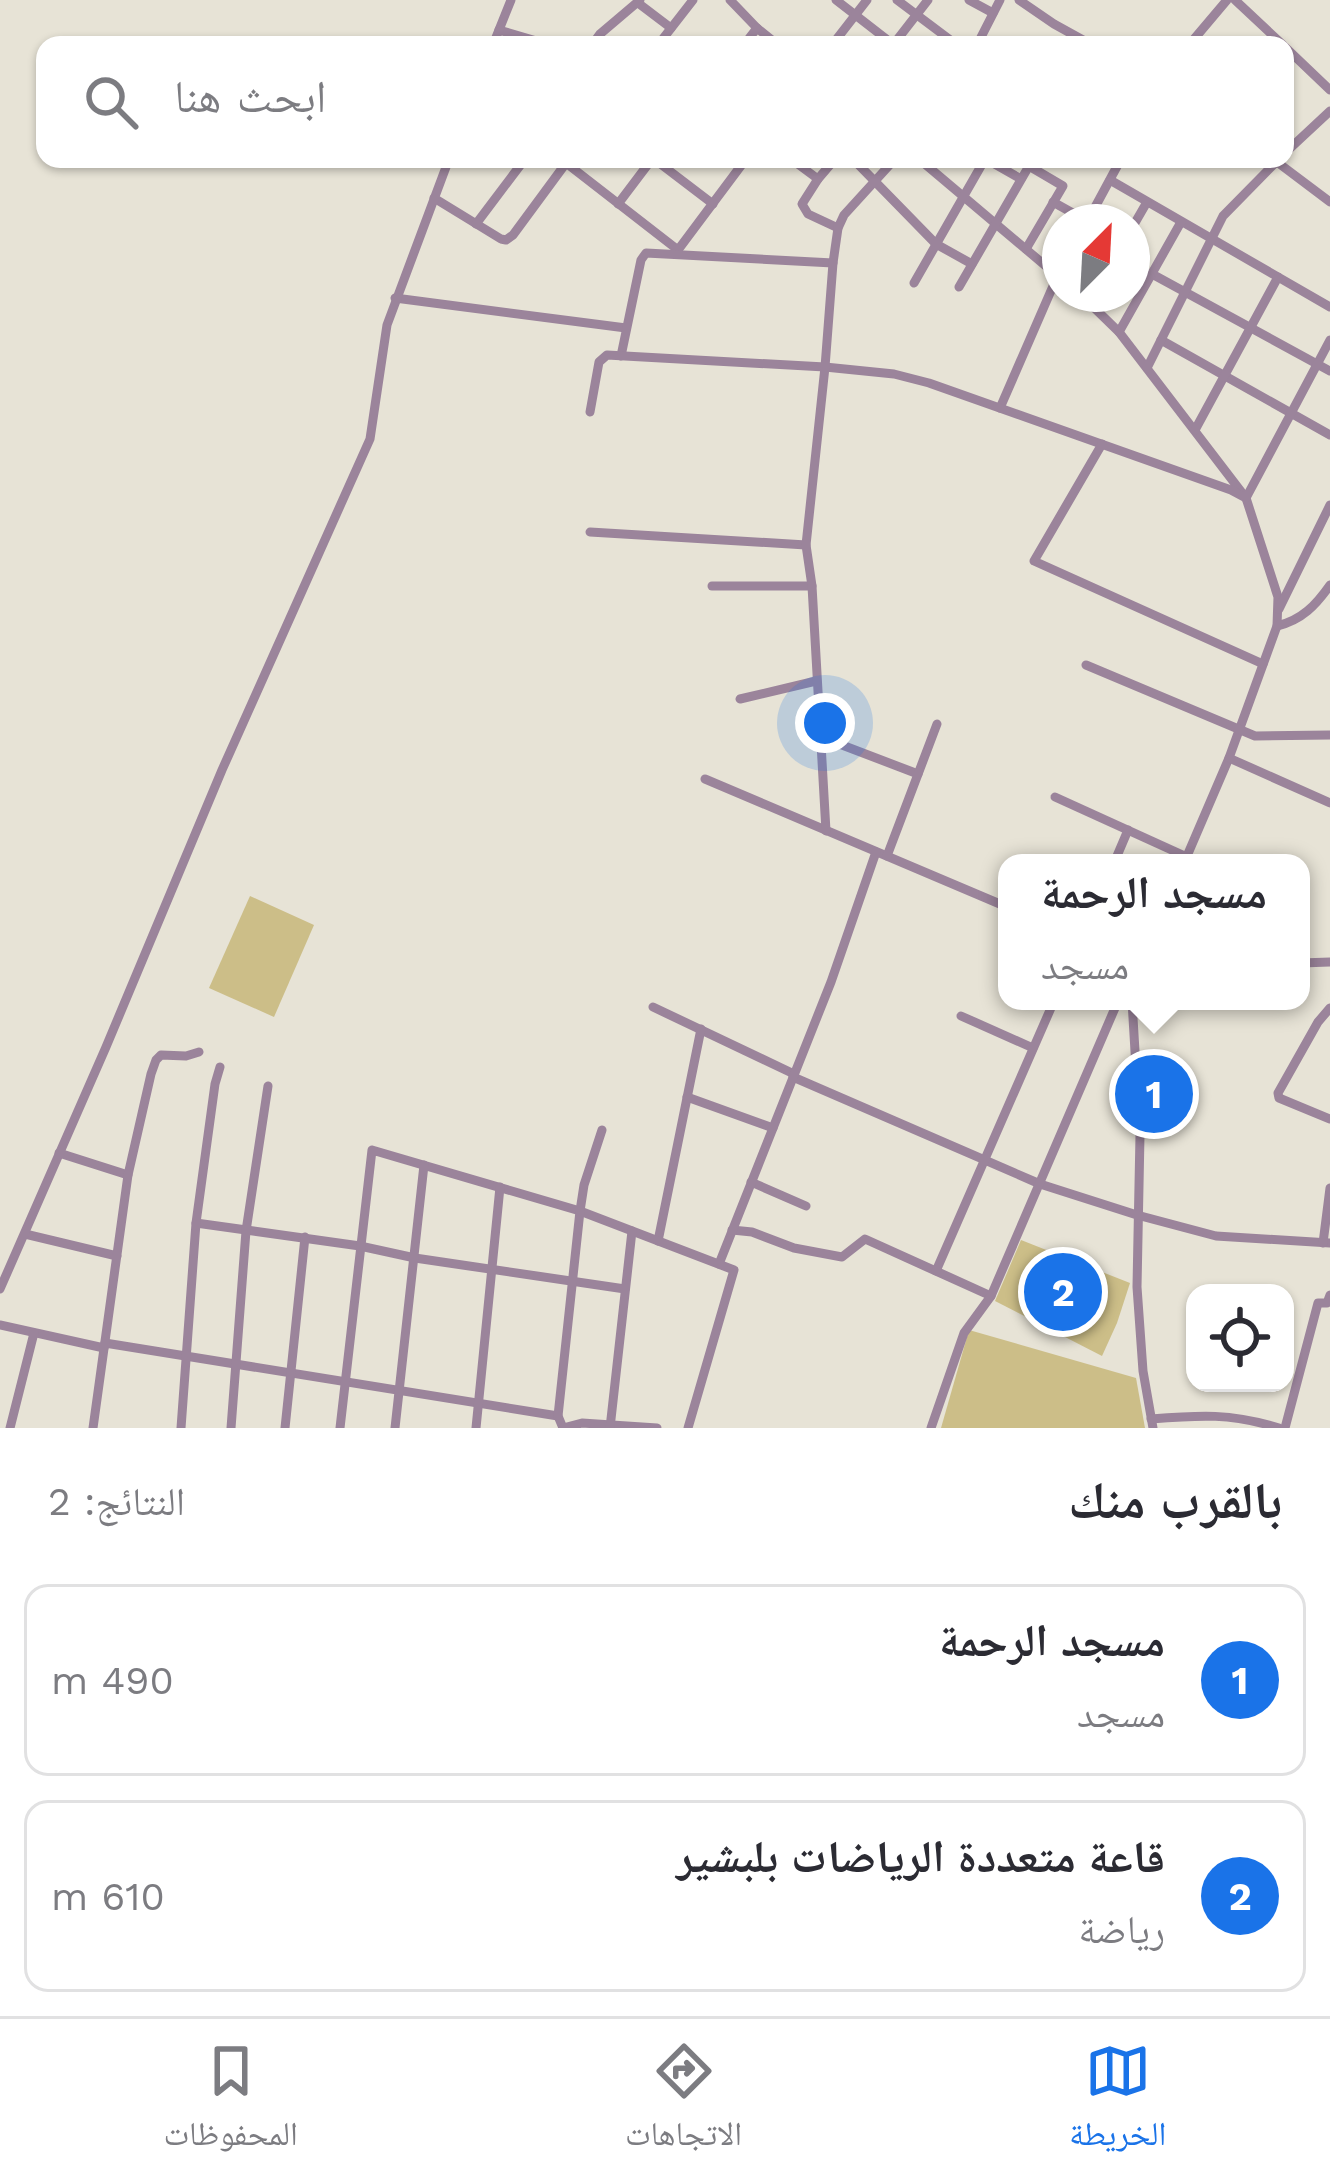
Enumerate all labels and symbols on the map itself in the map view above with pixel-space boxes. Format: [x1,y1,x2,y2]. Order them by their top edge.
north arrow [1042,204,1150,312]
your location [795,693,855,753]
pin: 1 [1115,1049,1193,1139]
pin: 2 [1024,1247,1102,1337]

